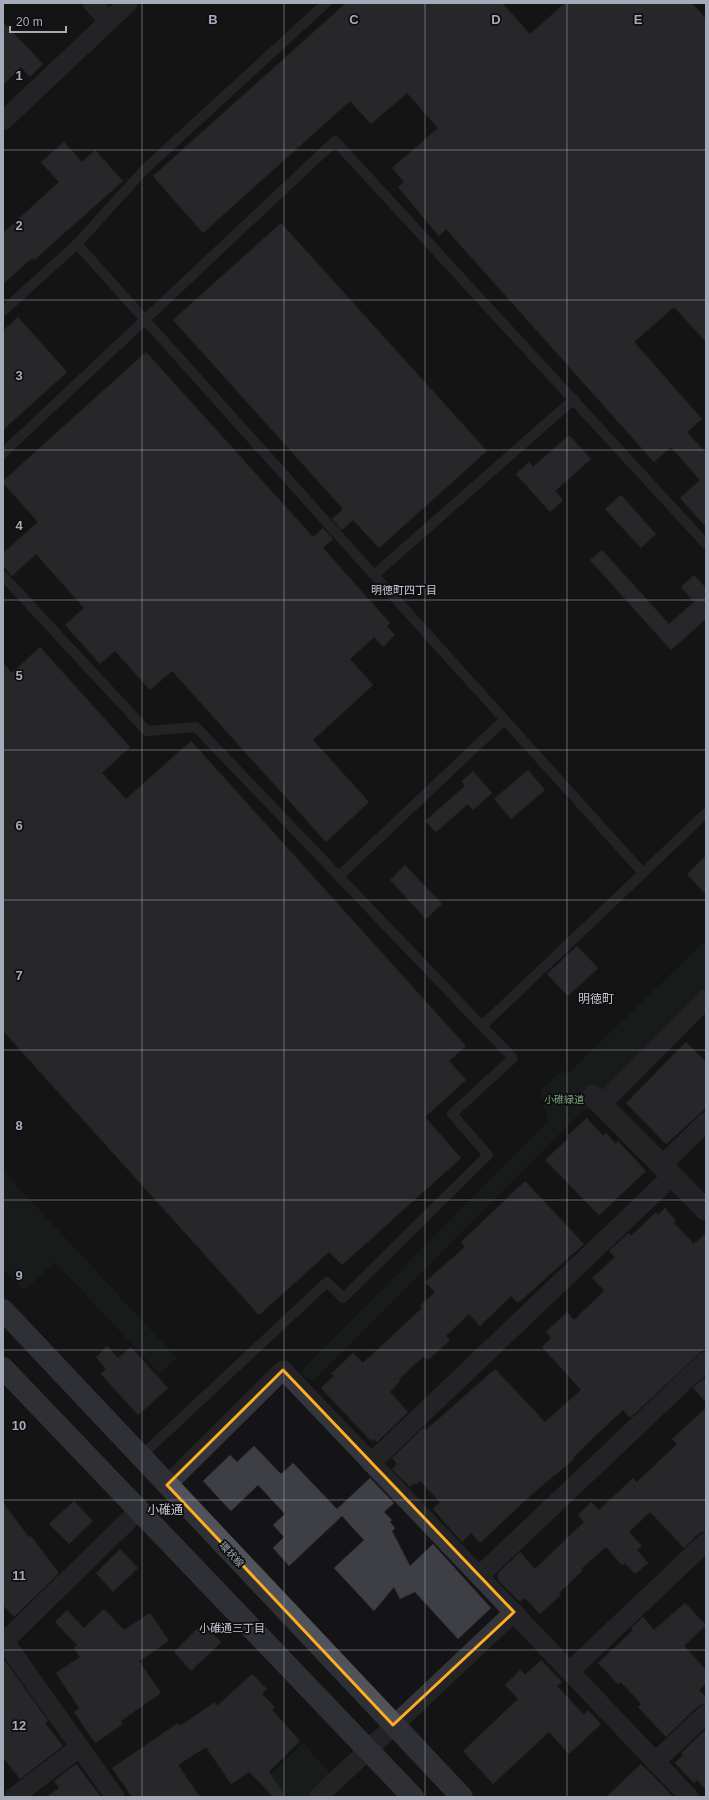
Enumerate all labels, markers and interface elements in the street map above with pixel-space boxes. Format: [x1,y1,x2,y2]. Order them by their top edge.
scale bar [10,8,66,34]
text: B [208,12,218,27]
text: C [349,12,359,27]
text: D [491,12,501,27]
text: E [634,12,643,27]
text: 20 m [16,15,43,29]
text: 1 [15,68,23,83]
text: 2 [15,218,23,233]
text: 3 [15,368,23,383]
text: 4 [15,518,23,533]
district label: 明徳町四丁目 [371,584,437,596]
text: 5 [15,668,23,683]
text: 6 [15,818,23,833]
text: 7 [15,968,23,983]
district label: 明徳町 [578,992,614,1006]
park label: 小碓緑道 [544,1094,584,1105]
text: 8 [15,1118,23,1133]
text: 9 [15,1268,23,1283]
text: 10 [12,1418,26,1433]
district label: 小碓通 [147,1503,183,1517]
street label: 環状線 [217,1540,246,1569]
text: 11 [12,1568,26,1583]
district label: 小碓通三丁目 [199,1622,265,1634]
text: 12 [12,1718,26,1733]

